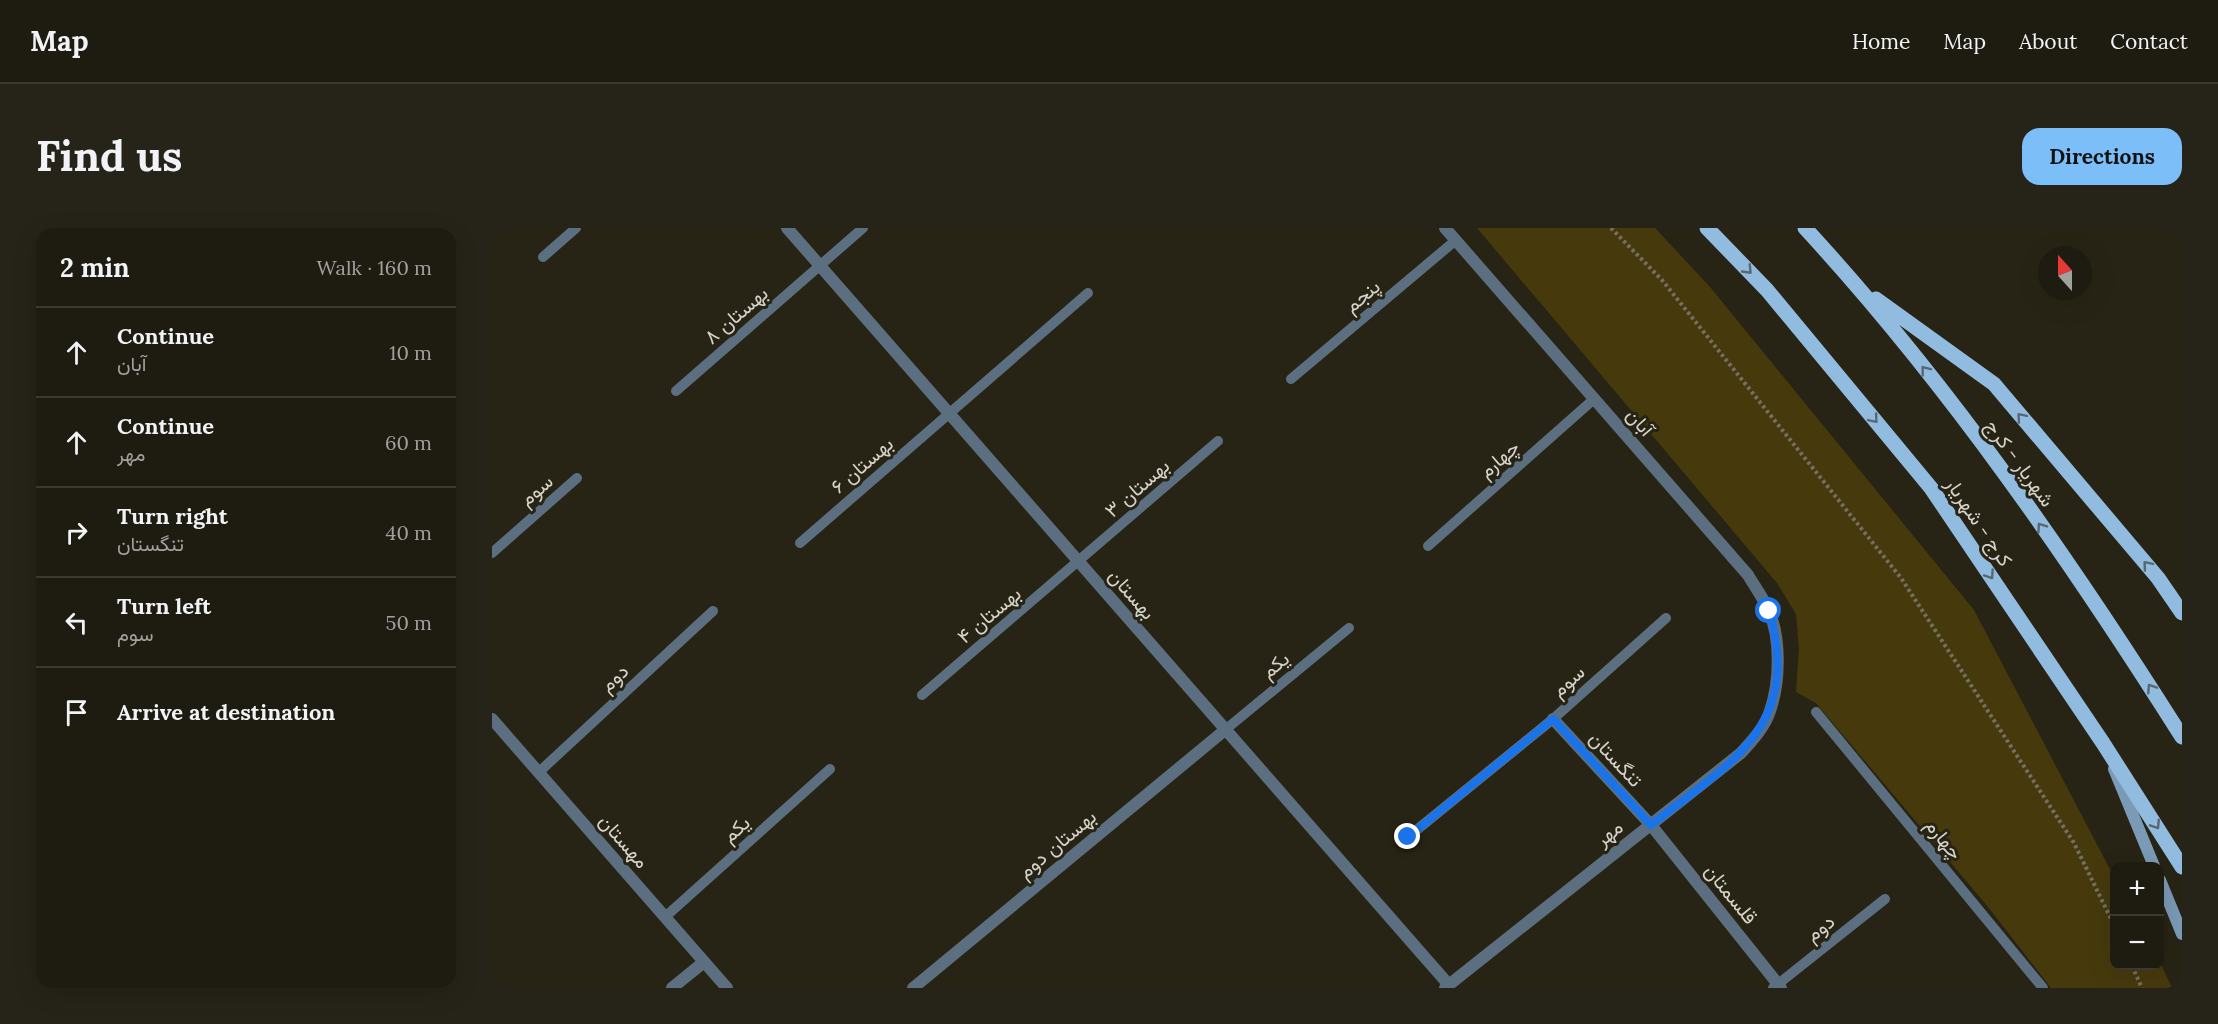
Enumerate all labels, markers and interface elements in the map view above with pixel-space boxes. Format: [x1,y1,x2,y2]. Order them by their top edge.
text: Map [30,23,89,59]
text: Home [1852,28,1910,55]
text: Map [1943,28,1986,55]
text: About [2019,28,2077,55]
text: Contact [2110,28,2188,55]
button: Directions [2022,128,2182,185]
text: Find us [36,129,182,183]
north arrow [2038,246,2092,300]
text: 2 min [60,251,130,284]
text: Walk · 160 m [316,255,432,280]
one-way arrow [1741,264,1752,274]
street label: پنجم [1339,273,1386,319]
street label: بهستان ۸ [699,280,773,350]
text: Continue [117,322,214,350]
icon: ahead [60,336,93,369]
text: 10 m [389,340,432,365]
text: آبان [117,351,146,376]
one-way arrow [1921,366,1932,377]
street label: آبان [1621,402,1660,442]
text: Continue [117,412,214,440]
one-way arrow [1867,412,1878,423]
one-way arrow [2018,413,2029,424]
street label: شهریار - کرج [1979,414,2061,513]
icon: ahead [60,426,93,459]
text: 60 m [385,430,432,455]
street label: بهستان ۶ [825,431,899,499]
street label: چهارم [1473,434,1525,485]
text: مهر [117,441,145,466]
street label: بهستان ۳ [1099,453,1175,523]
street label: سوم [514,468,558,512]
street label: کرج - شهریار [1938,472,2018,572]
text: Turn right [117,502,228,530]
icon: right [60,516,93,549]
text: 40 m [386,520,432,545]
one-way arrow [2037,523,2048,534]
text: تنگستان [117,531,184,556]
one-way arrow [2144,561,2155,572]
street label: بهستان [1103,563,1161,625]
one-way arrow [1983,569,1994,580]
street label: بهستان ۴ [952,581,1026,649]
text: Turn left [117,592,211,620]
route start [1755,597,1781,623]
icon: left [60,606,93,639]
text: 50 m [386,610,432,635]
text: سوم [117,621,154,646]
street label: یکم [1255,646,1295,684]
street label: دوم [594,658,634,698]
street label: سوم [1546,659,1590,703]
one-way arrow [2146,684,2158,694]
icon: arrive [60,696,93,729]
text: Arrive at destination [117,698,335,726]
street label: تنگستان [1584,726,1648,792]
street label: بهستان دوم [1012,804,1102,884]
street label: مهستان [593,808,655,874]
street label: یکم [716,810,756,848]
street label: چهارم [1919,813,1969,866]
street label: مهر [1589,814,1628,853]
one-way arrow [2148,819,2159,830]
route end [1394,823,1420,849]
street label: قلسمتان [1700,859,1763,929]
map controls [2110,862,2164,970]
button: + [2110,862,2164,916]
street label: دوم [1800,908,1840,948]
button: − [2110,916,2164,970]

